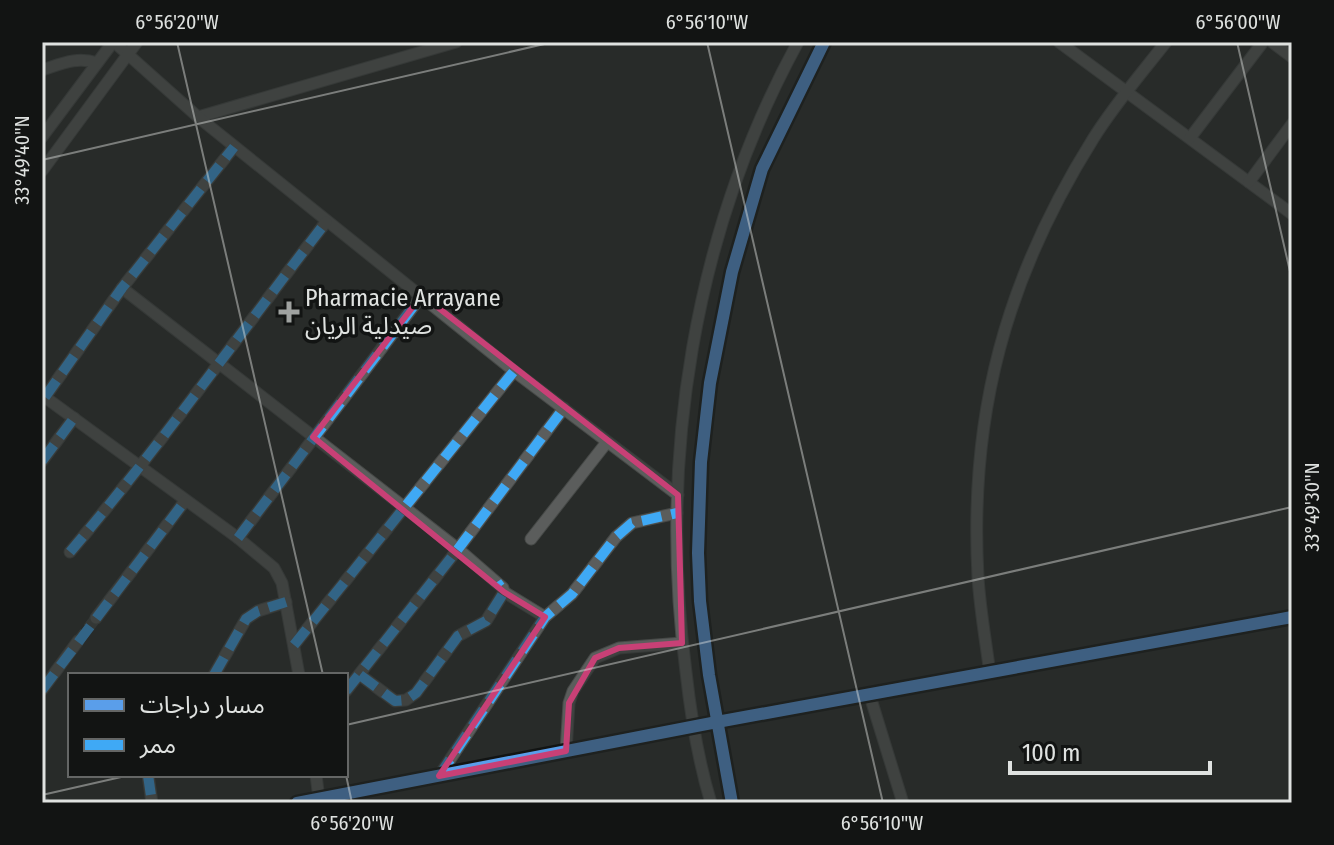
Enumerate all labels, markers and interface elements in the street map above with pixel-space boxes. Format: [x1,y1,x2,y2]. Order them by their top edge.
text: 6°56'20"W [135,10,219,34]
text: 6°56'10"W [666,10,748,34]
text: 6°56'00"W [1196,10,1280,34]
text: 33°49'40"N [10,115,34,205]
place label: Pharmacie Arrayane صيدلية الريان [305,284,501,340]
marker: Pharmacie Arrayane صيدلية الريان [280,303,298,321]
text: 33°49'30"N [1300,462,1324,552]
legend [68,673,348,777]
text: مسار دراجات [140,691,265,719]
scale bar [1010,725,1210,775]
text: ممر [139,731,176,759]
text: 100 m [1022,739,1080,767]
text: 6°56'20"W [310,811,394,835]
text: 6°56'10"W [841,811,923,835]

